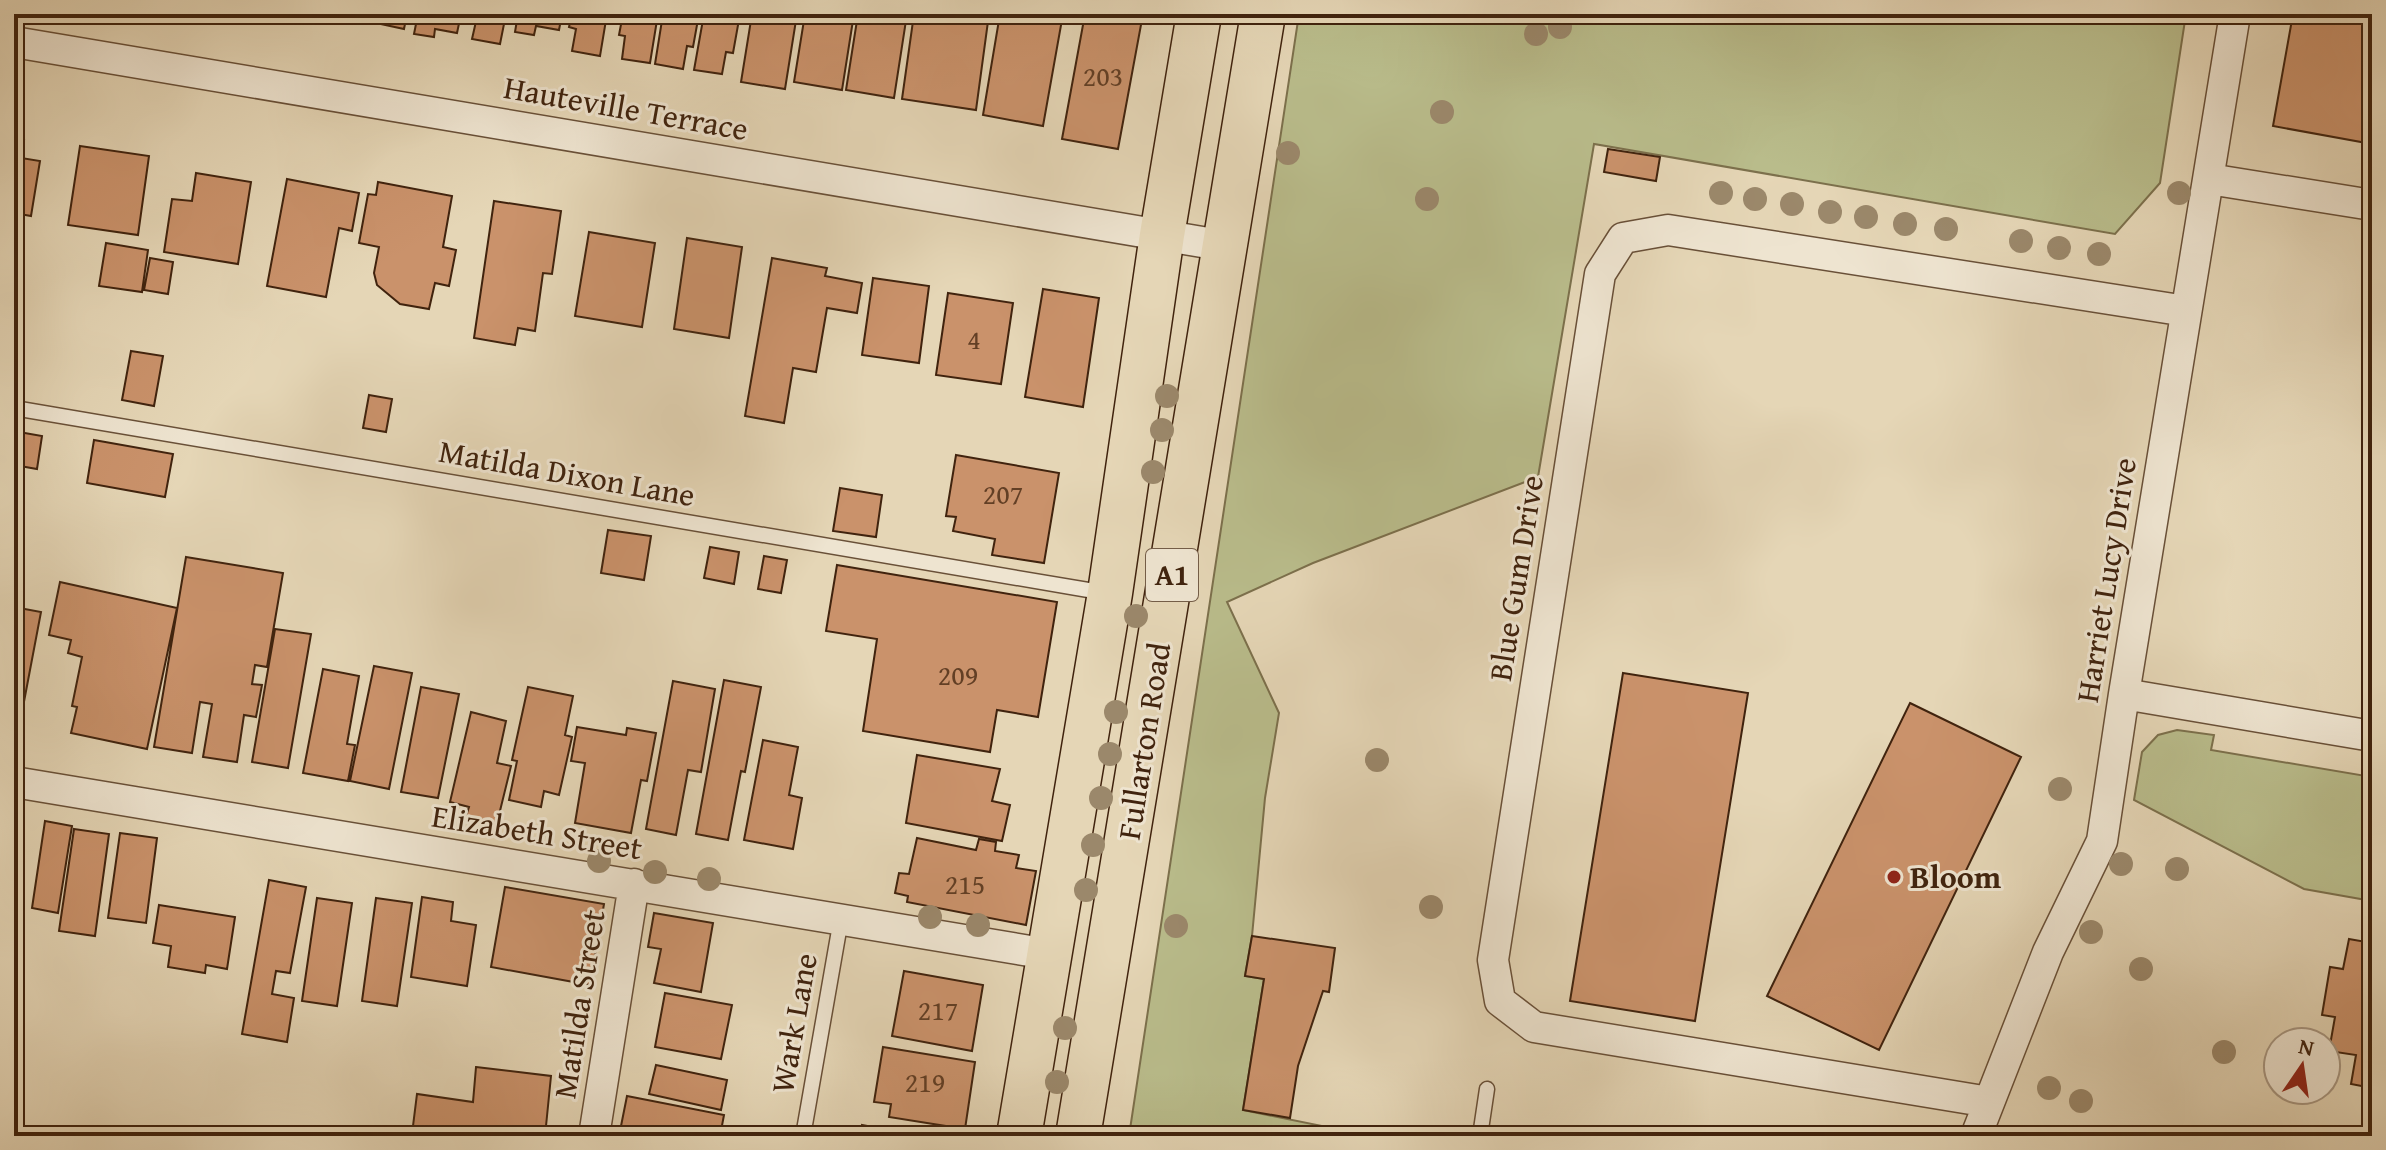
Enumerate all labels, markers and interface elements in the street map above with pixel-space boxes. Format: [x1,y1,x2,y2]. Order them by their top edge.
house number: 203 [1083,55,1123,96]
street label: Hauteville Terrace [500,63,752,152]
house number: 4 [967,318,981,359]
street label: Matilda Dixon Lane [435,427,699,518]
street label: Harriet Lucy Drive [2063,454,2148,706]
street label: Blue Gum Drive [1476,472,1555,684]
house number: 207 [983,473,1023,514]
road number: A1 [1146,549,1198,601]
street label: Fullarton Road [1105,639,1182,843]
house number: 209 [938,654,978,695]
street label: Elizabeth Street [429,792,646,871]
place label: Bloom [1910,853,2002,900]
house number: 215 [945,863,985,904]
marker: Bloom [1885,868,1903,886]
street label: Matilda Street [540,906,617,1102]
street label: Wark Lane [758,949,829,1097]
house number: 217 [918,989,958,1030]
north arrow [2262,1026,2342,1106]
text: N [2296,1029,2318,1064]
house number: 219 [905,1061,945,1102]

